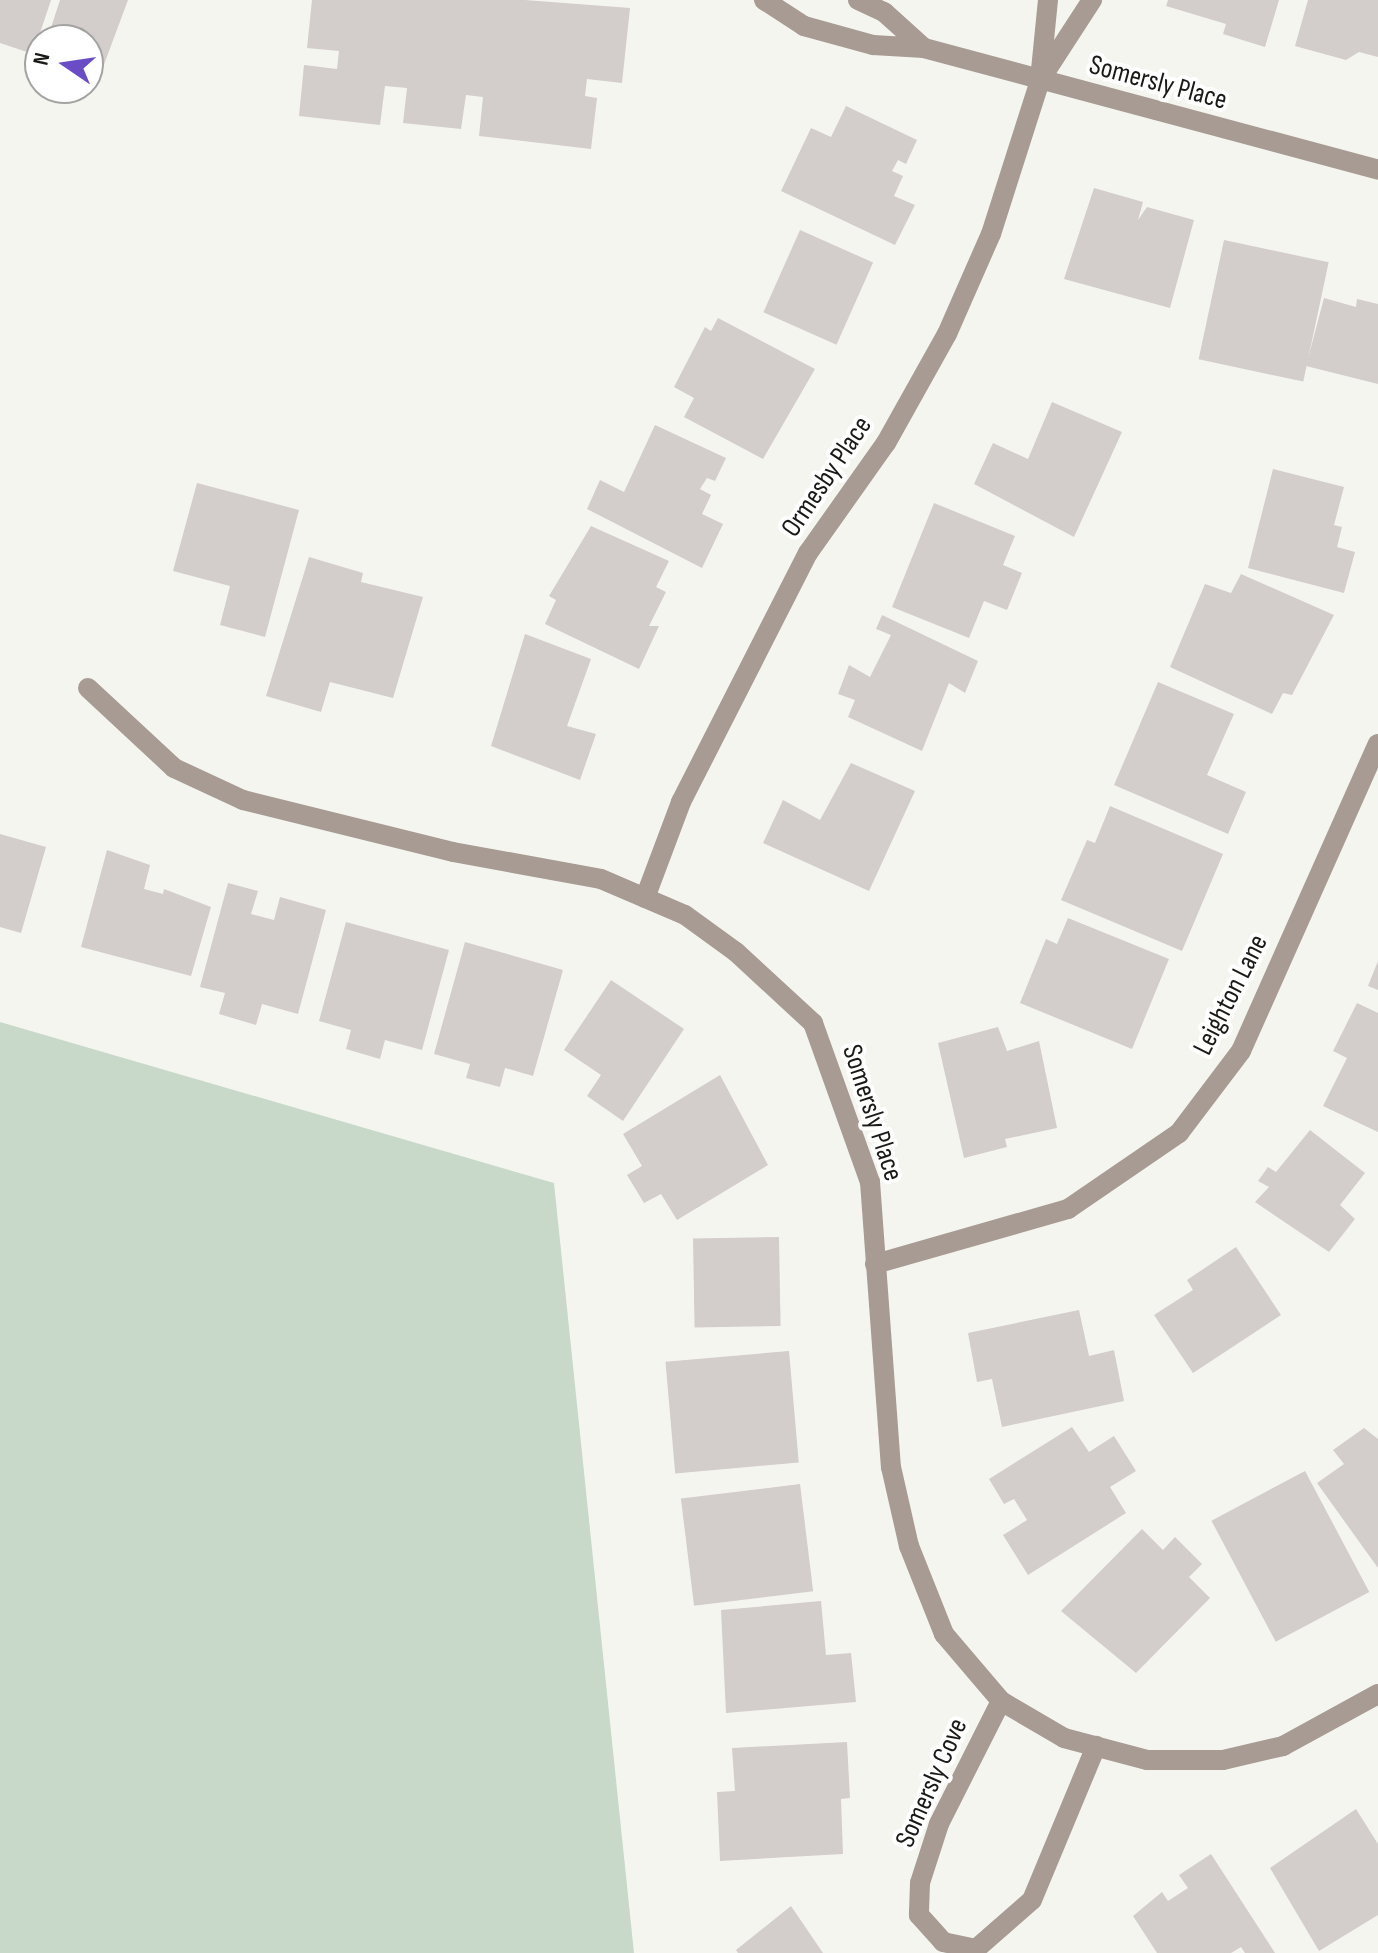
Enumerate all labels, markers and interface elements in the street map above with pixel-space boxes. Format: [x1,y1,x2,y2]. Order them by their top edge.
north arrow [24,24,104,104]
street label: Somersly Place [1085,49,1231,117]
text: N [28,50,57,68]
street label: Ormesby Place [775,410,879,544]
street label: Leighton Lane [1186,929,1276,1061]
street label: Somersly Place [834,1041,910,1185]
street label: Somersly Cove [889,1713,975,1853]

